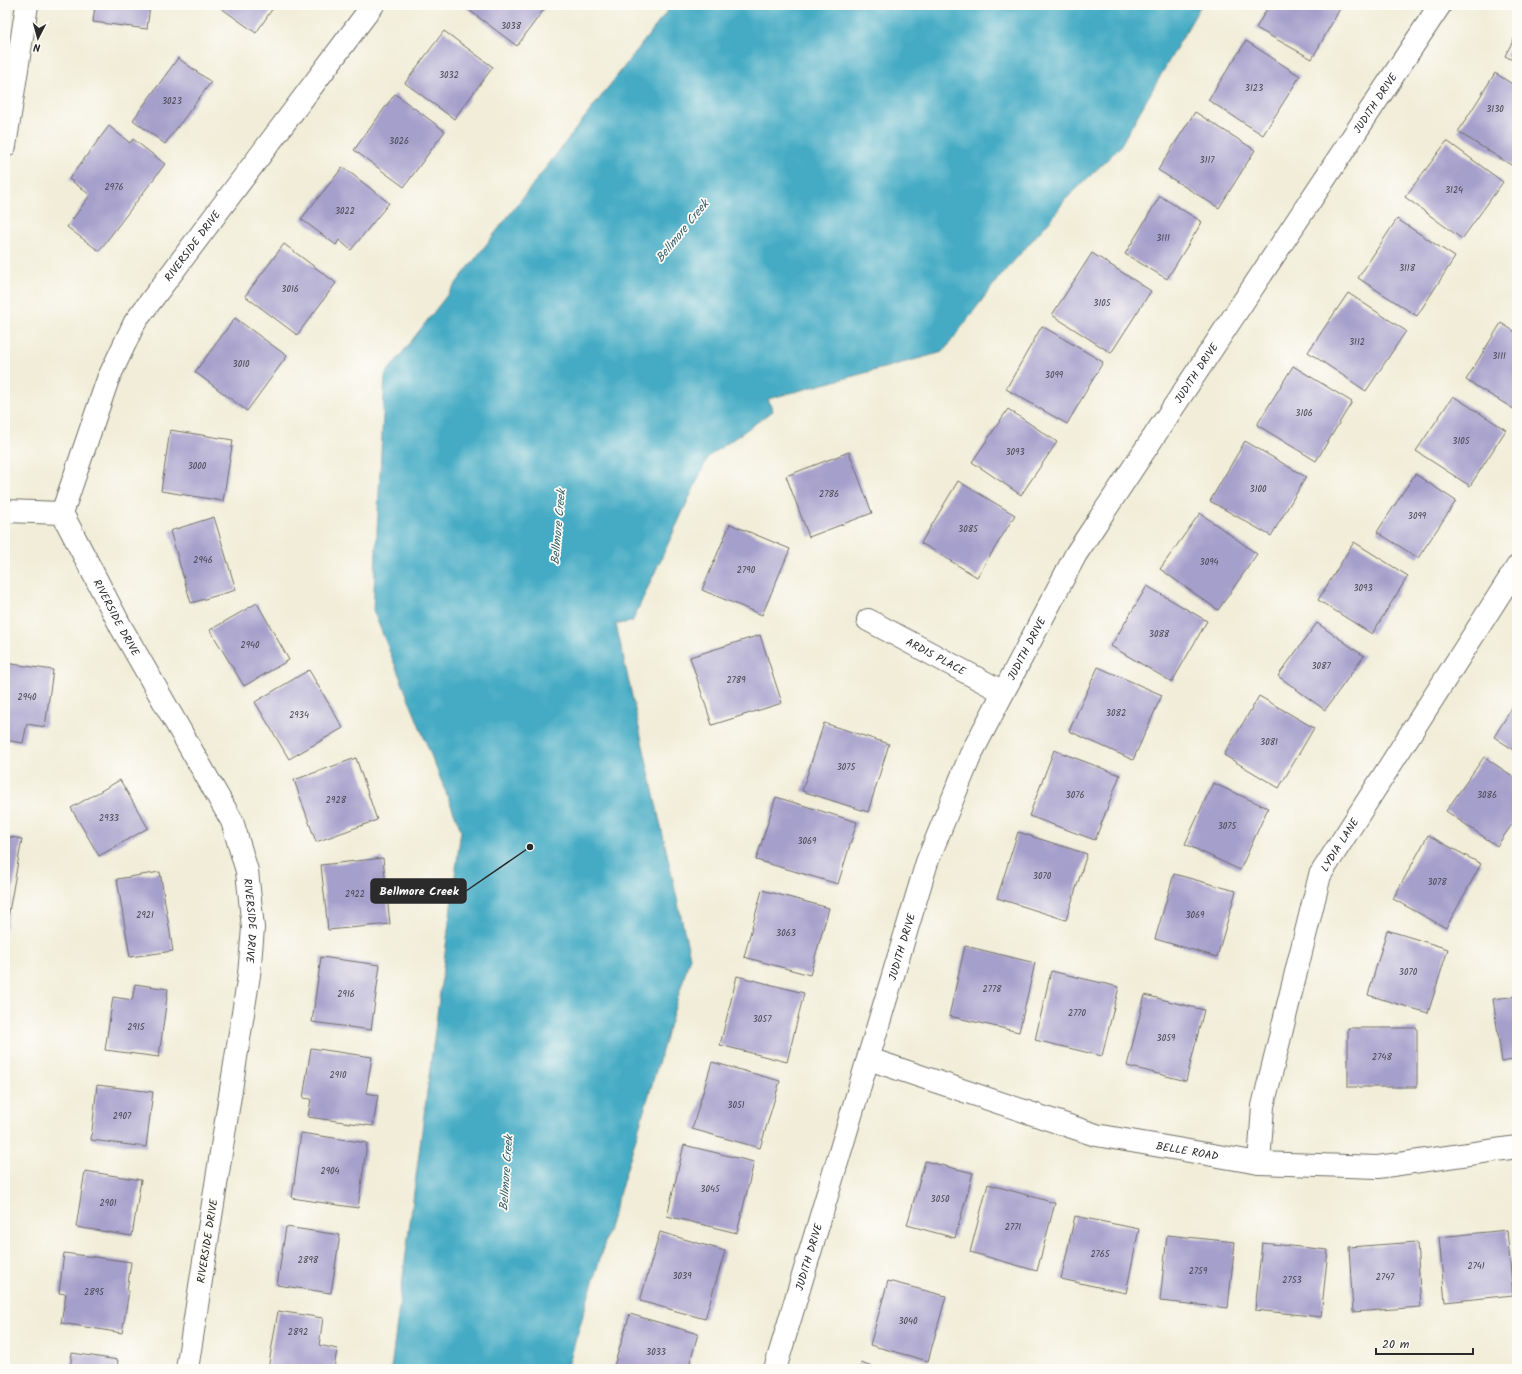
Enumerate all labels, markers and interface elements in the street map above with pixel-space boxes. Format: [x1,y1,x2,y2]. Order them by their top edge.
north arrow [18,18,58,58]
house number: 3038 [501,19,522,34]
text: N [33,38,41,56]
house number: 3032 [439,68,459,83]
street label: JUDITH DRIVE [1349,69,1403,137]
house number: 3123 [1245,81,1263,96]
house number: 3023 [162,94,182,109]
house number: 3130 [1486,102,1504,117]
house number: 3026 [389,134,409,149]
house number: 3117 [1200,153,1215,168]
house number: 2976 [105,180,123,195]
house number: 3124 [1445,183,1463,198]
water label: Bellmore Creek [651,194,715,267]
house number: 3022 [335,204,355,219]
street label: RIVERSIDE DRIVE [160,207,226,286]
house number: 3111 [1156,231,1170,246]
house number: 3118 [1399,261,1416,276]
house number: 3016 [281,282,299,297]
house number: 3105 [1093,296,1112,311]
house number: 3112 [1349,335,1365,350]
street label: JUDITH DRIVE [1170,339,1224,407]
house number: 3111 [1492,349,1506,364]
house number: 3010 [233,357,250,372]
house number: 3099 [1045,368,1064,383]
house number: 3106 [1295,406,1313,421]
house number: 3105 [1452,434,1471,449]
house number: 3093 [1005,445,1025,460]
house number: 3000 [188,459,207,474]
house number: 3100 [1250,482,1267,497]
water label: Bellmore Creek [546,486,571,566]
house number: 2786 [819,487,839,502]
house number: 3099 [1408,509,1427,524]
house number: 3085 [958,522,979,537]
house number: 2946 [193,553,213,568]
house number: 3094 [1200,555,1219,570]
house number: 2790 [737,563,756,578]
street label: RIVERSIDE DRIVE [88,576,144,660]
house number: 3093 [1353,581,1373,596]
street label: JUDITH DRIVE [1003,614,1052,684]
house number: 3088 [1149,627,1170,642]
street label: ARDIS PLACE [902,634,969,681]
house number: 2940 [240,638,260,653]
house number: 3087 [1311,659,1331,674]
house number: 2789 [726,673,746,688]
house number: 2940 [17,690,37,705]
house number: 3082 [1106,706,1126,721]
house number: 2934 [289,708,309,723]
house number: 3081 [1260,735,1278,750]
house number: 3075 [837,760,856,775]
house number: 3076 [1066,788,1084,803]
house number: 3086 [1477,788,1497,803]
house number: 2928 [326,793,347,808]
house number: 2933 [99,811,119,826]
street label: LYDIA LANE [1316,814,1364,876]
house number: 3075 [1218,819,1237,834]
house number: 3069 [797,834,817,849]
house number: 3070 [1033,869,1052,884]
house number: 3078 [1427,875,1447,890]
street label: RIVERSIDE DRIVE [238,877,261,964]
callout: Bellmore Creek [371,879,466,903]
text: Bellmore Creek [379,882,460,901]
house number: 2922 [345,887,365,902]
house number: 2921 [136,908,154,923]
house number: 3069 [1185,908,1205,923]
street label: JUDITH DRIVE [884,911,921,983]
house number: 3063 [776,926,796,941]
house number: 3070 [1399,965,1418,980]
house number: 2778 [983,982,1002,997]
house number: 2916 [337,987,355,1002]
house number: 2770 [1068,1006,1087,1021]
house number: 3057 [753,1012,772,1027]
house number: 2915 [127,1020,146,1035]
house number: 3059 [1157,1031,1176,1046]
house number: 2748 [1372,1050,1392,1065]
house number: 2910 [330,1068,347,1083]
house number: 3051 [727,1098,745,1113]
house number: 2907 [113,1109,132,1124]
water label: Bellmore Creek [494,1132,519,1211]
street label: BELLE ROAD [1154,1137,1220,1166]
house number: 2904 [320,1164,340,1179]
house number: 3045 [700,1182,721,1197]
house number: 3050 [931,1192,950,1207]
house number: 2901 [100,1196,117,1211]
street label: RIVERSIDE DRIVE [192,1197,224,1285]
house number: 2771 [1005,1220,1021,1235]
street label: JUDITH DRIVE [791,1221,828,1293]
house number: 2765 [1090,1247,1111,1262]
house number: 2898 [298,1253,319,1268]
house number: 2741 [1467,1259,1485,1274]
house number: 2759 [1189,1264,1208,1279]
house number: 3039 [672,1269,692,1284]
house number: 2747 [1376,1270,1395,1285]
house number: 2753 [1282,1273,1302,1288]
house number: 2895 [84,1285,105,1300]
house number: 3040 [898,1314,918,1329]
house number: 2892 [288,1325,308,1340]
scale bar [1376,1330,1473,1356]
text: 20 m [1382,1335,1410,1354]
house number: 3033 [646,1345,666,1360]

